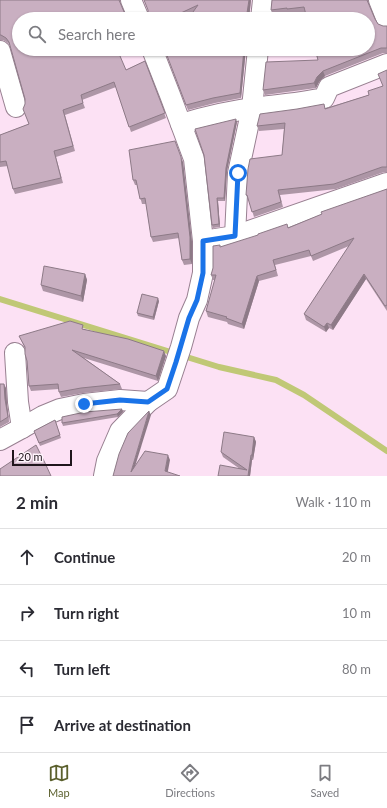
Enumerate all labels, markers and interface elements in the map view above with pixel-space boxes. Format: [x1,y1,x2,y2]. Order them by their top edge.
search box [12,12,375,56]
icon: search [26,23,48,45]
text: Search here [58,25,135,43]
route start [229,164,247,182]
route end [75,395,93,413]
scale bar [12,448,72,467]
text: 20 m [18,450,43,463]
text: 2 min [16,492,58,513]
text: Walk · 110 m [295,494,371,510]
icon: ahead [16,546,38,568]
text: Continue [54,548,115,566]
text: 20 m [342,549,371,565]
icon: right [16,602,38,624]
text: Turn right [54,604,119,622]
text: 10 m [342,605,371,621]
icon: left [16,658,38,680]
text: Turn left [54,660,110,678]
text: 80 m [342,661,371,677]
icon: arrive [16,714,38,736]
text: Arrive at destination [54,716,191,734]
tab: Map [48,762,70,799]
tab: Directions [165,762,215,799]
tab: Saved [310,762,339,799]

